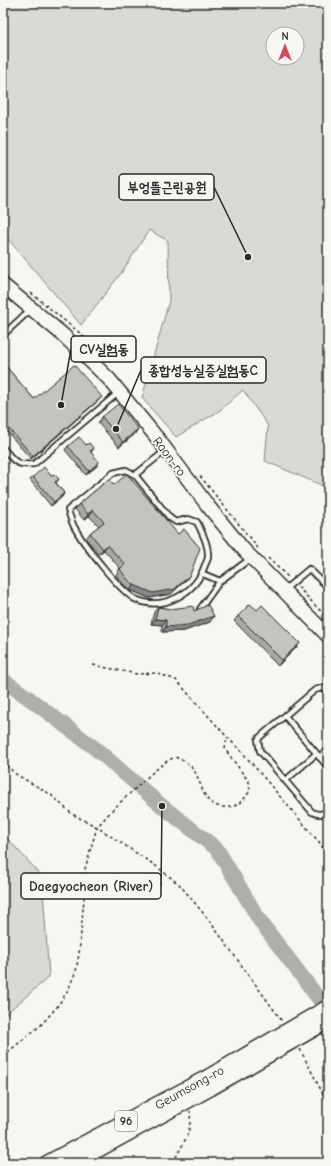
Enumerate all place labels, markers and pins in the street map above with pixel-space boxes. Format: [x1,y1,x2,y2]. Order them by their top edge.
callout: 부엉뜰근린공원 [119,174,214,200]
callout: CV실험동 [71,336,136,362]
callout: 종합성능실증실험동C [141,357,266,383]
callout: Daegyocheon (River) [21,873,161,899]

